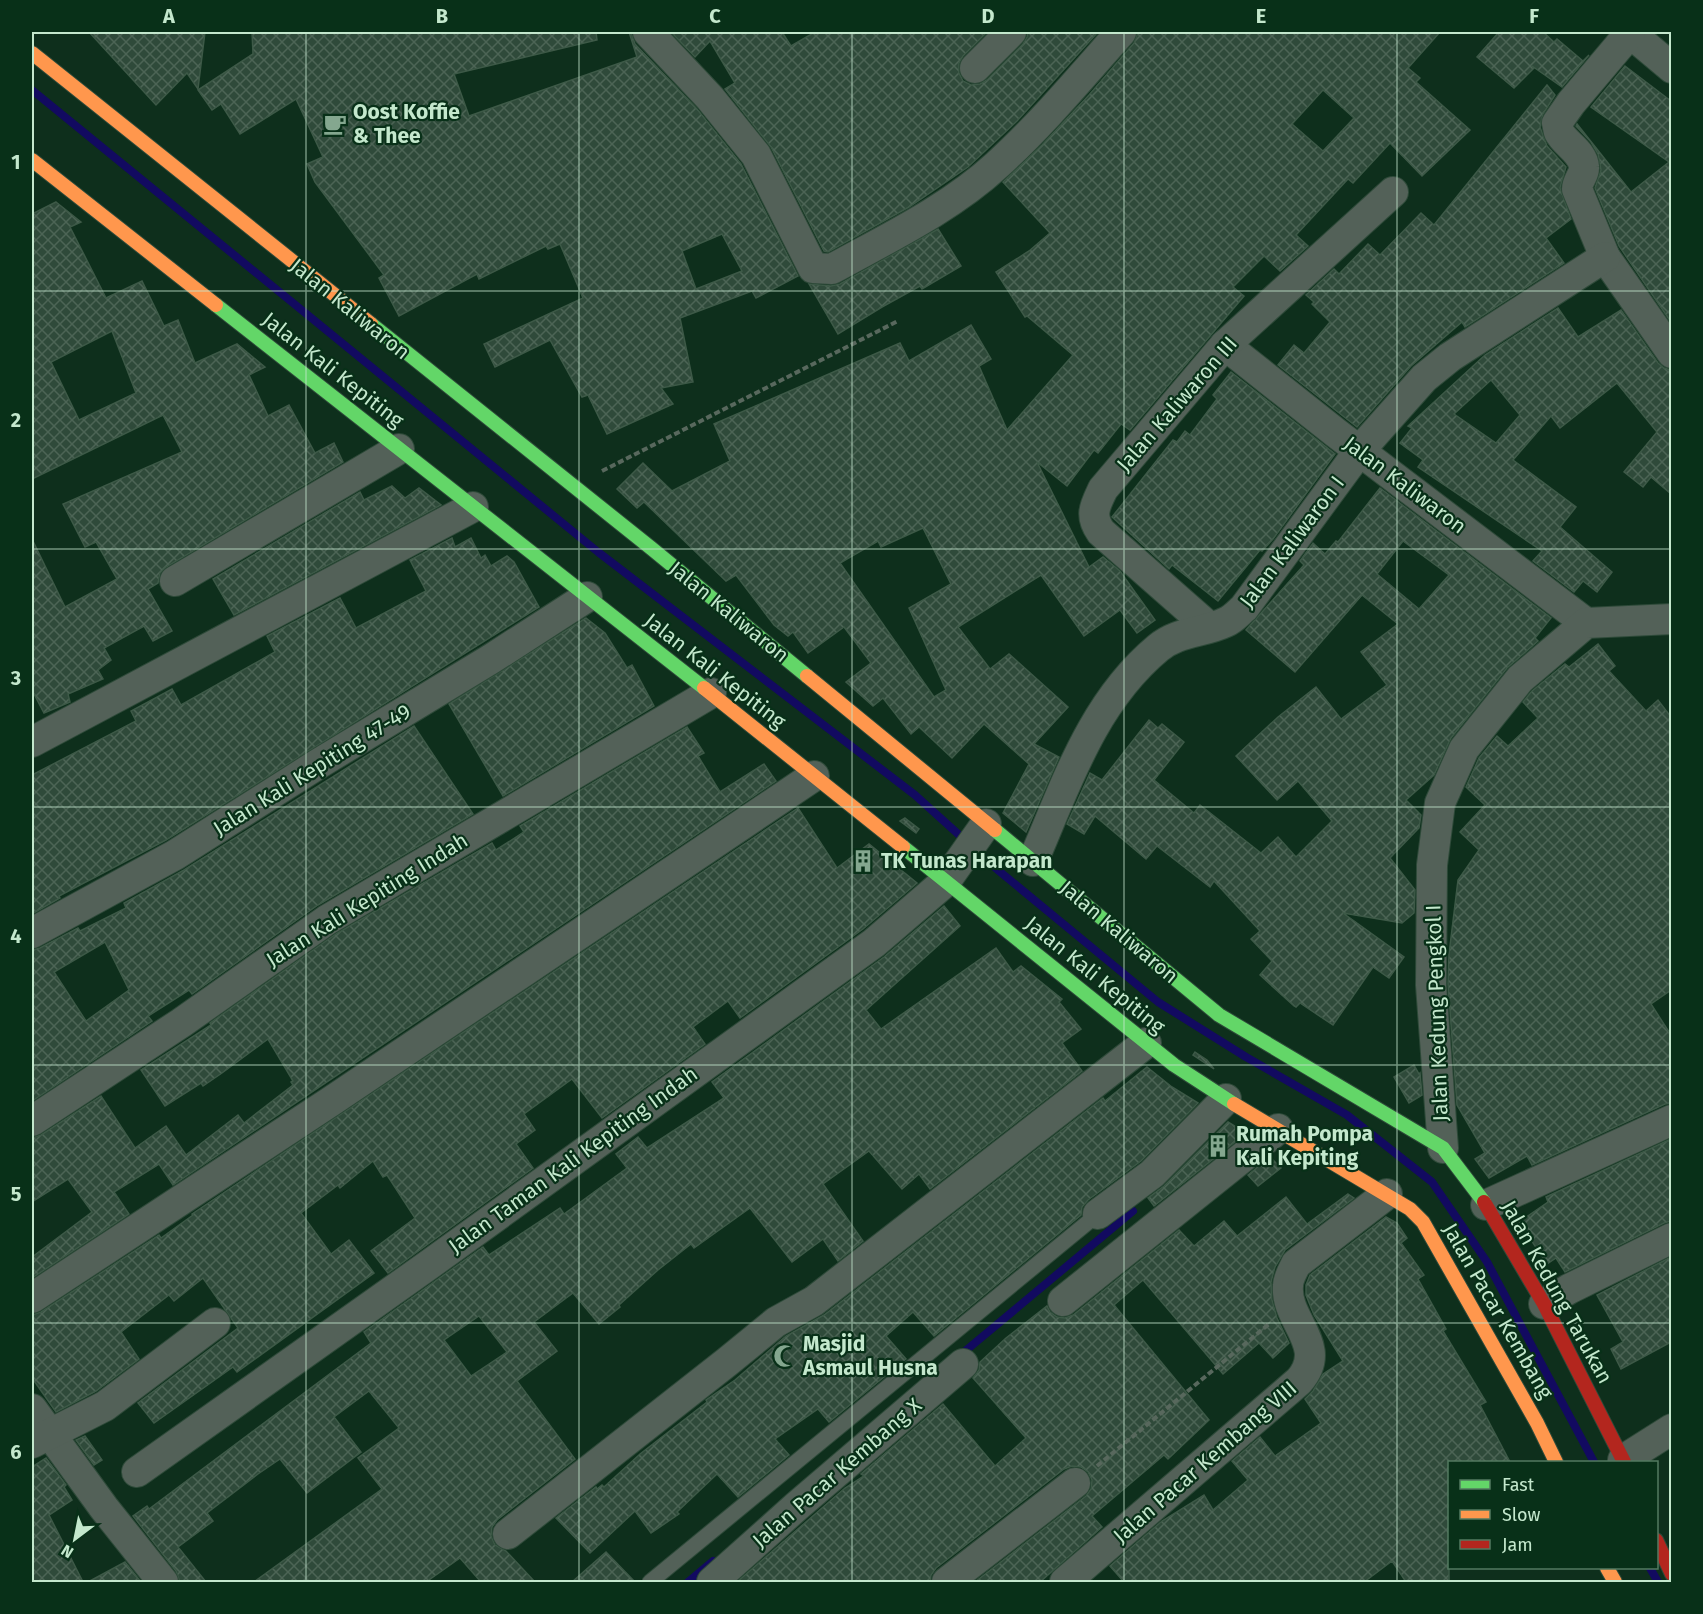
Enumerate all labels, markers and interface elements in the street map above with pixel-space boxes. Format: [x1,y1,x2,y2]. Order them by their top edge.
text: A [162,4,176,28]
text: B [436,4,448,28]
text: C [709,4,721,28]
text: D [981,4,995,28]
text: E [1256,4,1266,28]
text: F [1529,4,1539,28]
place label: Oost Koffie & Thee [353,99,460,149]
cafe icon: Oost Koffie & Thee [322,111,348,137]
text: 1 [11,150,21,174]
street label: Jalan Kaliwaron [285,253,415,365]
street label: Jalan Kali Kepiting [257,307,409,433]
street label: Jalan Kaliwaron III [1111,331,1243,477]
text: 2 [11,408,21,432]
street label: Jalan Kaliwaron [1339,430,1471,540]
street label: Jalan Kaliwaron I [1234,471,1350,613]
street label: Jalan Kaliwaron [664,556,794,668]
street label: Jalan Kali Kepiting [639,608,791,734]
text: 3 [10,666,21,690]
street label: Jalan Kali Kepiting 47-49 [208,698,416,842]
street label: Jalan Kali Kepiting Indah [261,827,473,973]
building icon: TK Tunas Harapan [850,848,876,874]
place label: TK Tunas Harapan [881,848,1052,874]
street label: Jalan Kaliwaron [1054,875,1184,989]
street label: Jalan Kedung Pengkol I [1420,904,1454,1122]
street label: Jalan Kali Kepiting [1020,911,1170,1039]
text: 4 [10,924,22,948]
street label: Jalan Taman Kali Kepiting Indah [443,1061,703,1259]
place label: Rumah Pompa Kali Kepiting [1236,1121,1373,1171]
building icon: Rumah Pompa Kali Kepiting [1205,1133,1231,1159]
text: 5 [11,1182,22,1206]
street label: Jalan Kedung Tarukan [1496,1196,1618,1388]
street label: Jalan Pacar Kembang [1437,1218,1559,1404]
place label: Masjid Asmaul Husna [802,1331,938,1381]
mosque icon: Masjid Asmaul Husna [772,1343,798,1369]
street label: Jalan Pacar Kembang VIII [1108,1375,1302,1549]
street label: Jalan Pacar Kembang X [747,1392,927,1554]
text: 6 [10,1440,22,1464]
legend [1448,1461,1658,1569]
text: Fast [1502,1474,1535,1496]
text: Slow [1502,1504,1541,1526]
north arrow [45,1509,105,1569]
text: Jam [1502,1534,1533,1556]
text: N [58,1540,77,1562]

